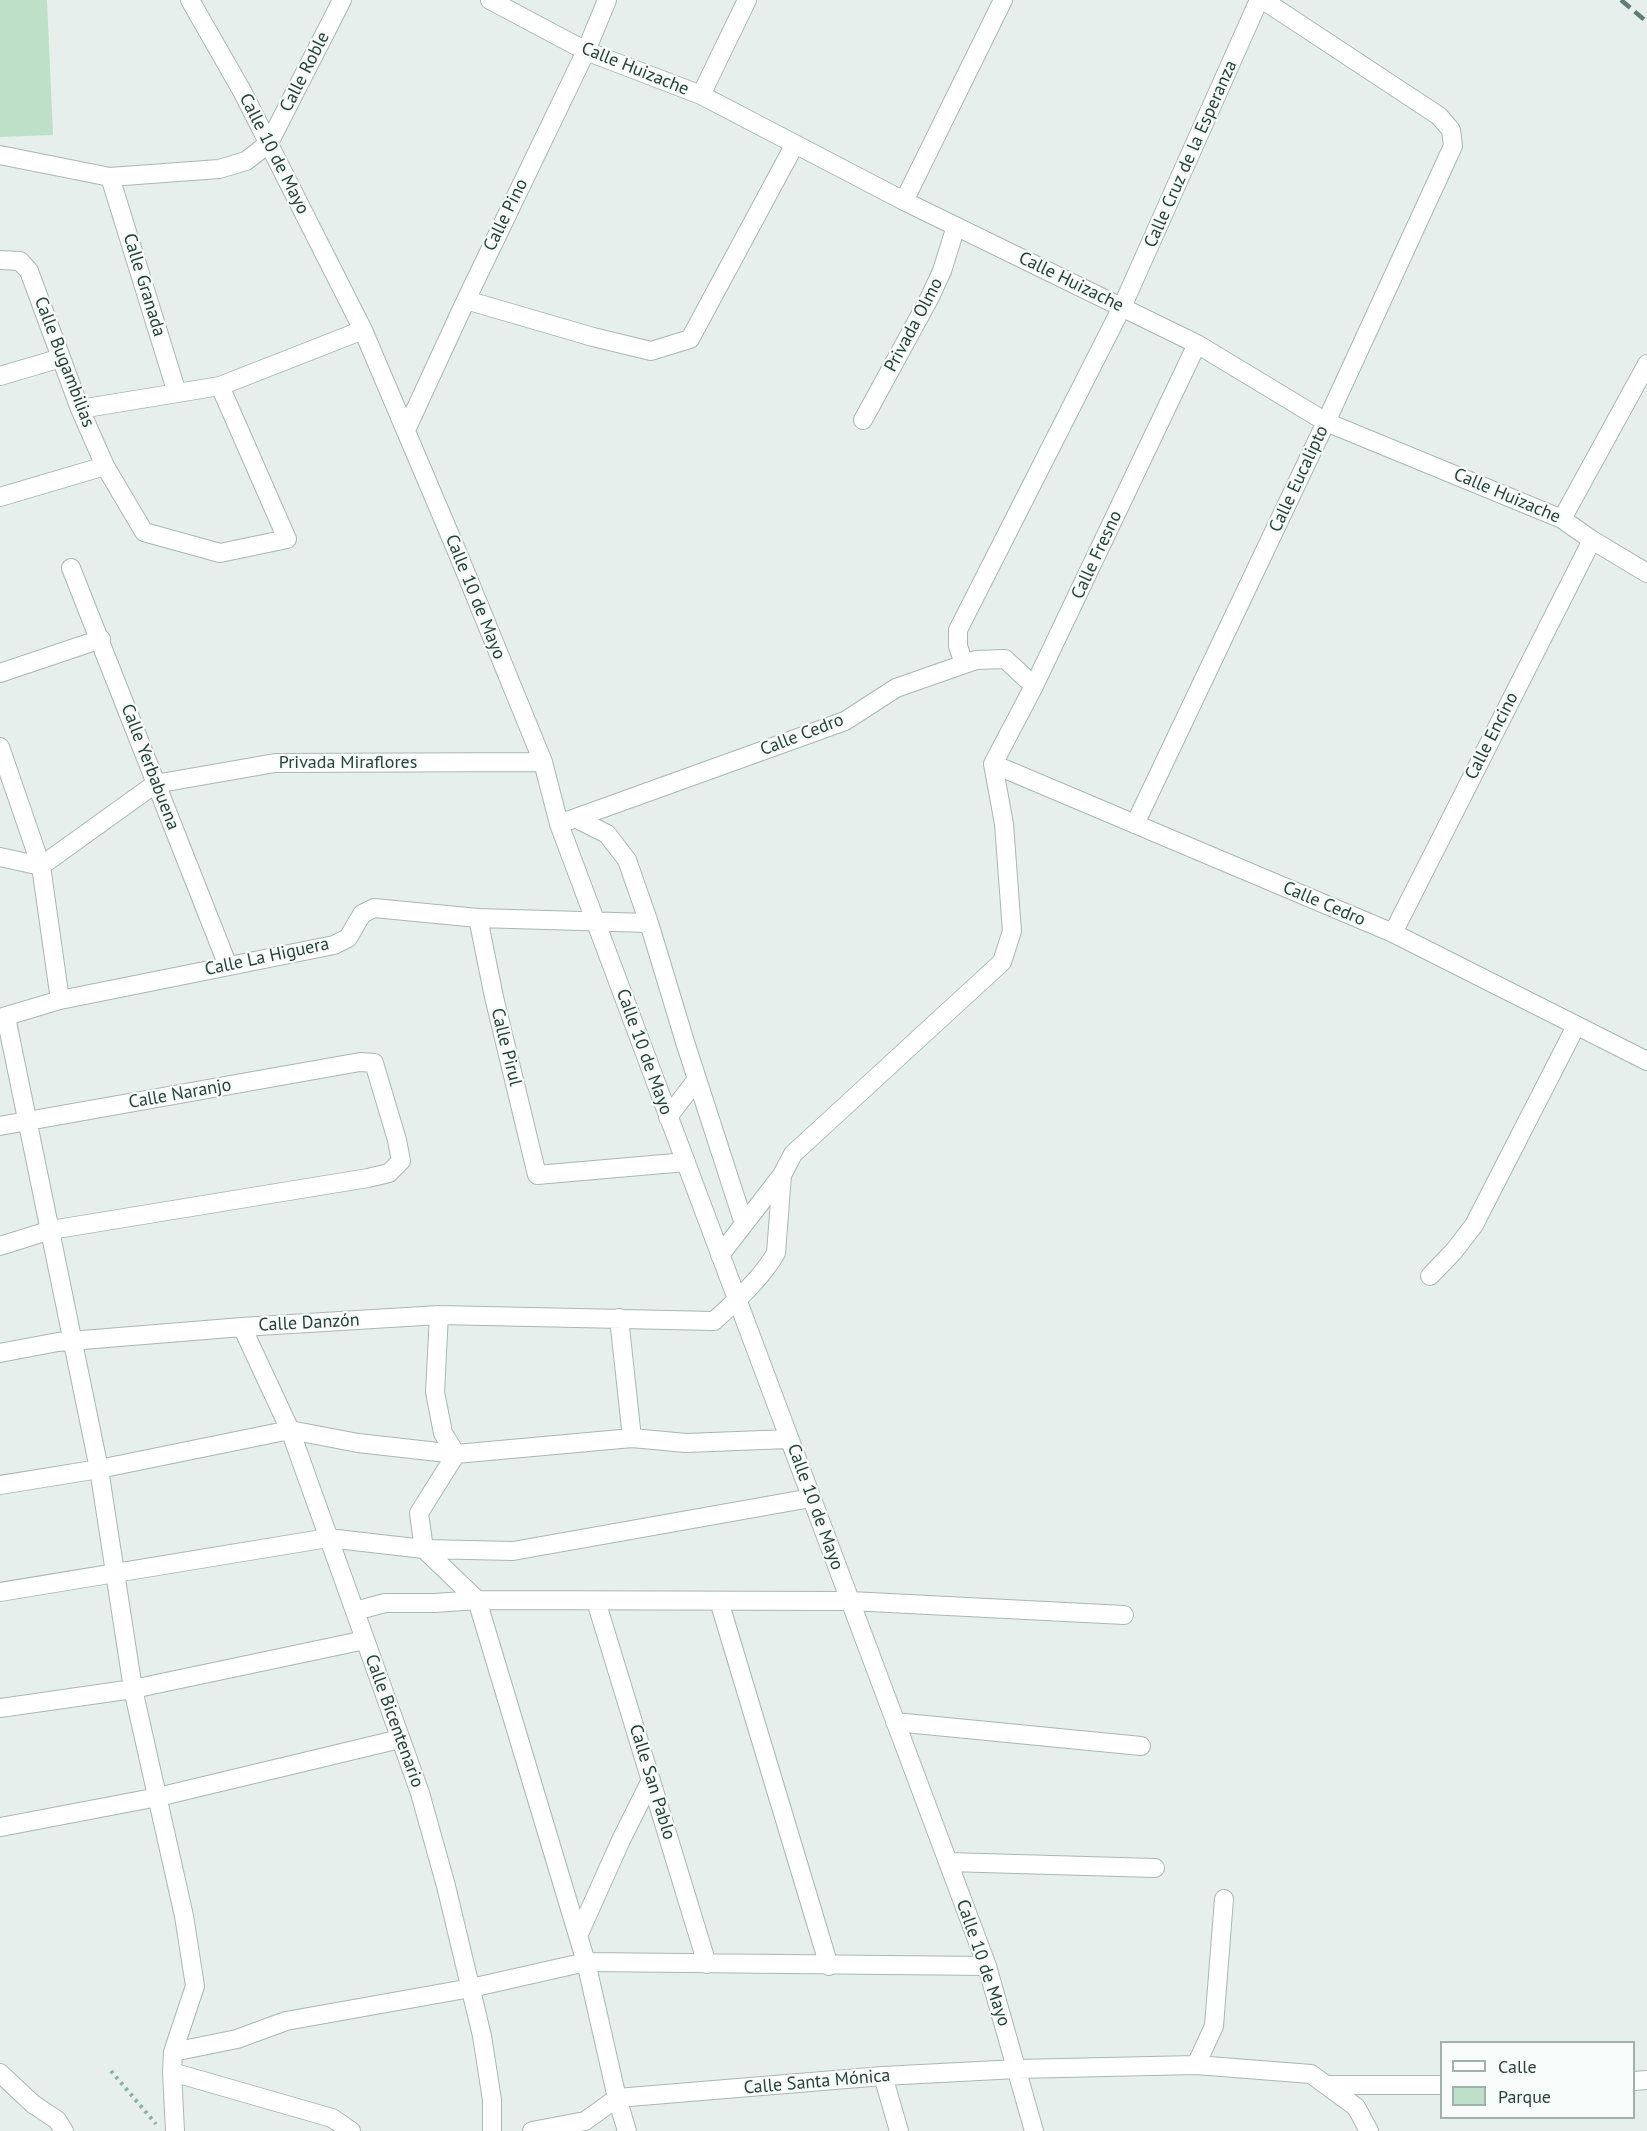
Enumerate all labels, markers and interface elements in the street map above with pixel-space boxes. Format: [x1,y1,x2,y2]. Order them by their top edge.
street label: Calle Roble [276,28,334,116]
street label: Calle Huizache [578,38,692,100]
street label: Calle Cruz de la Esperanza [1140,57,1242,251]
street label: Calle 10 de Mayo [234,90,314,218]
street label: Calle Pino [479,175,533,255]
street label: Calle Granada [118,231,170,339]
street label: Calle Huizache [1015,247,1127,317]
street label: Privada Olmo [880,274,948,376]
street label: Calle Bugambilias [29,294,99,430]
street label: Calle Eucalipto [1265,422,1333,536]
street label: Calle Huizache [1450,464,1564,528]
street label: Calle Fresno [1067,507,1127,603]
street label: Calle 10 de Mayo [440,532,510,662]
street label: Calle Encino [1461,689,1523,783]
street label: Calle Yerbabuena [116,701,184,833]
street label: Calle Cedro [757,709,847,761]
street label: Privada Miraflores [279,752,417,774]
street label: Calle Cedro [1279,877,1369,931]
street label: Calle La Higuera [203,933,331,981]
street label: Calle 10 de Mayo [611,986,677,1118]
street label: Calle Pirul [486,1006,526,1088]
street label: Calle Naranjo [127,1074,233,1114]
street label: Calle Danzón [258,1310,360,1336]
street label: Calle 10 de Mayo [782,1441,848,1573]
street label: Calle Bicentenario [360,1652,428,1790]
street label: Calle San Pablo [624,1722,680,1842]
street label: Calle 10 de Mayo [951,1897,1015,2029]
legend [1440,2041,1635,2119]
text: Calle [1498,2055,1537,2078]
street label: Calle Santa Mónica [743,2065,891,2099]
text: Parque [1498,2085,1551,2108]

